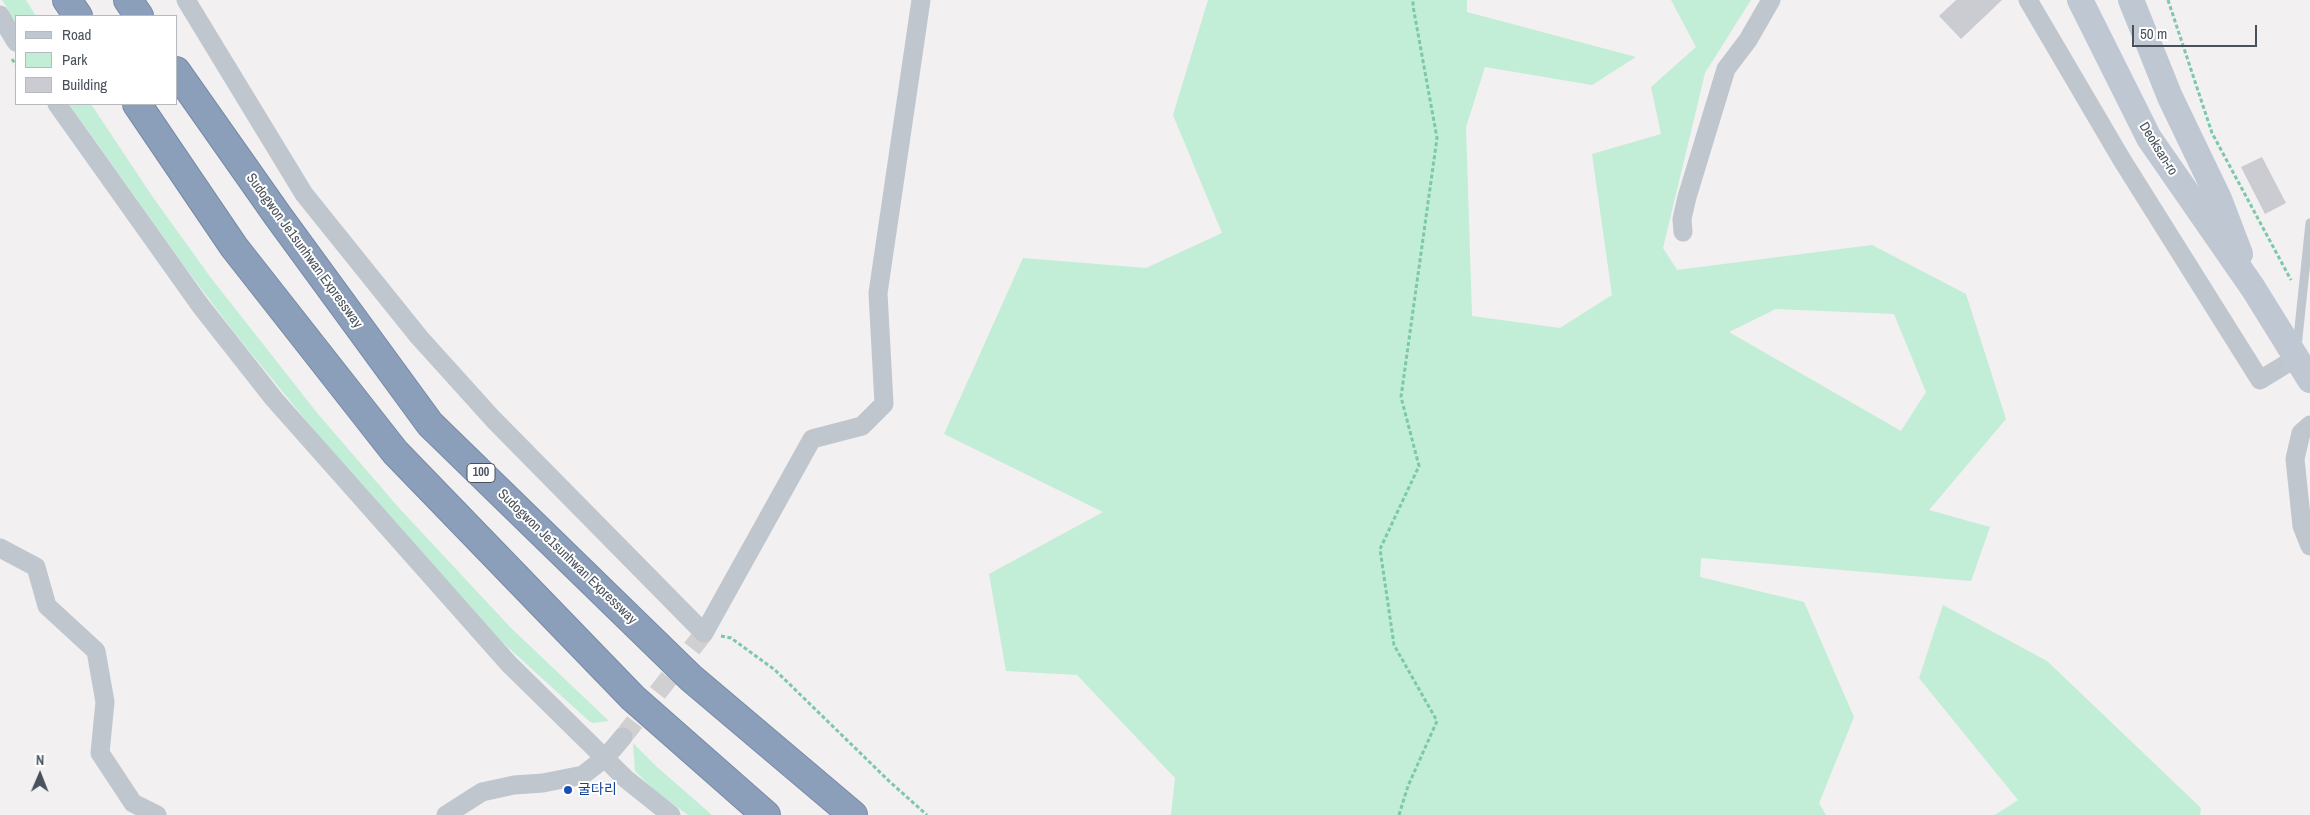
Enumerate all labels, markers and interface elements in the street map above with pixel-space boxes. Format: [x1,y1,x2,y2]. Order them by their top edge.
legend [15,15,178,105]
scale bar [2135,15,2260,47]
text: 50 m [2140,23,2167,44]
text: Road [62,24,91,45]
text: Park [62,49,87,70]
text: Building [62,74,107,95]
street label: Deoksan-ro [2135,119,2181,179]
street label: Sudogwon Je1sunhwan Expressway [242,170,366,332]
road number: 100 [467,463,495,482]
street label: Sudogwon Je1sunhwan Expressway [494,486,640,628]
north arrow [15,750,65,800]
text: N [36,751,45,769]
place label: 굴다리 [578,782,617,798]
marker: 굴다리 [562,784,574,796]

